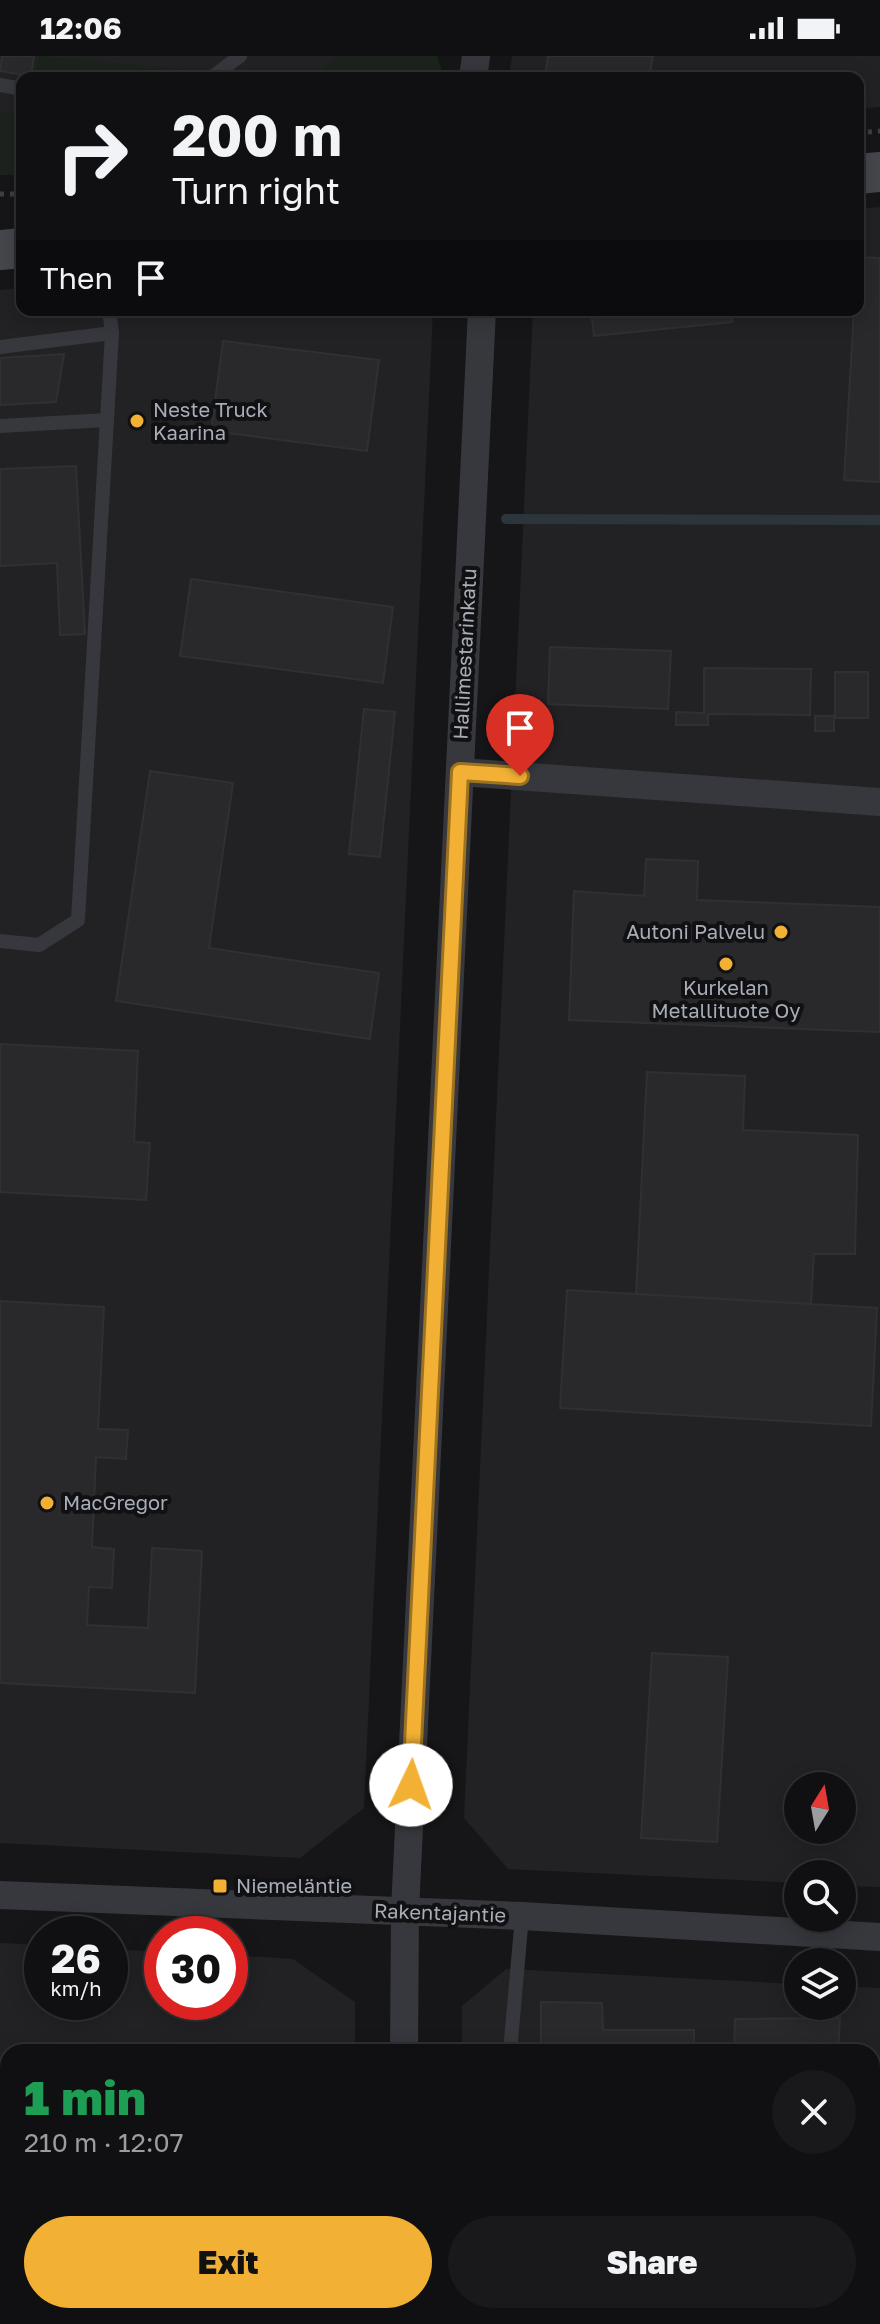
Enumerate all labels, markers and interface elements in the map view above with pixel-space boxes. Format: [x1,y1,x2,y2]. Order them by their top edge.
text: 12:06 [40,10,122,46]
text: 200 m [172,101,342,168]
icon: right [40,104,144,208]
text: Turn right [172,169,340,212]
icon: arrive [129,256,173,300]
text: Then [40,260,113,296]
place label: Neste Truck Kaarina [153,397,268,444]
marker: Neste Truck Kaarina [128,412,146,430]
street label: Hallimestarinkatu [448,568,480,740]
pin [486,694,554,776]
icon: arrive [498,706,542,750]
place label: Autoni Palvelu [626,919,765,943]
marker: Autoni Palvelu [772,923,790,941]
marker: Kurkelan Metallituote Oy [717,955,735,973]
place label: Kurkelan Metallituote Oy [652,975,800,1022]
place label: MacGregor [63,1490,168,1514]
marker: MacGregor [38,1494,56,1512]
position arrow [369,1743,453,1827]
north arrow [784,1772,856,1844]
map controls [784,1772,856,2020]
button: search [784,1860,856,1932]
place label: Niemeläntie [236,1873,352,1897]
marker: Niemeläntie [211,1877,229,1895]
street label: Rakentajantie [373,1898,507,1926]
speed limit sign: 30 [144,1916,248,2020]
text: 26 [51,1934,101,1982]
button: layers [784,1948,856,2020]
text: km/h [51,1976,101,2000]
text: 1 min [24,2068,146,2126]
button: close [772,2070,856,2154]
text: 210 m · 12:07 [24,2127,184,2158]
button: Exit [24,2216,432,2308]
button: Share [448,2216,856,2308]

